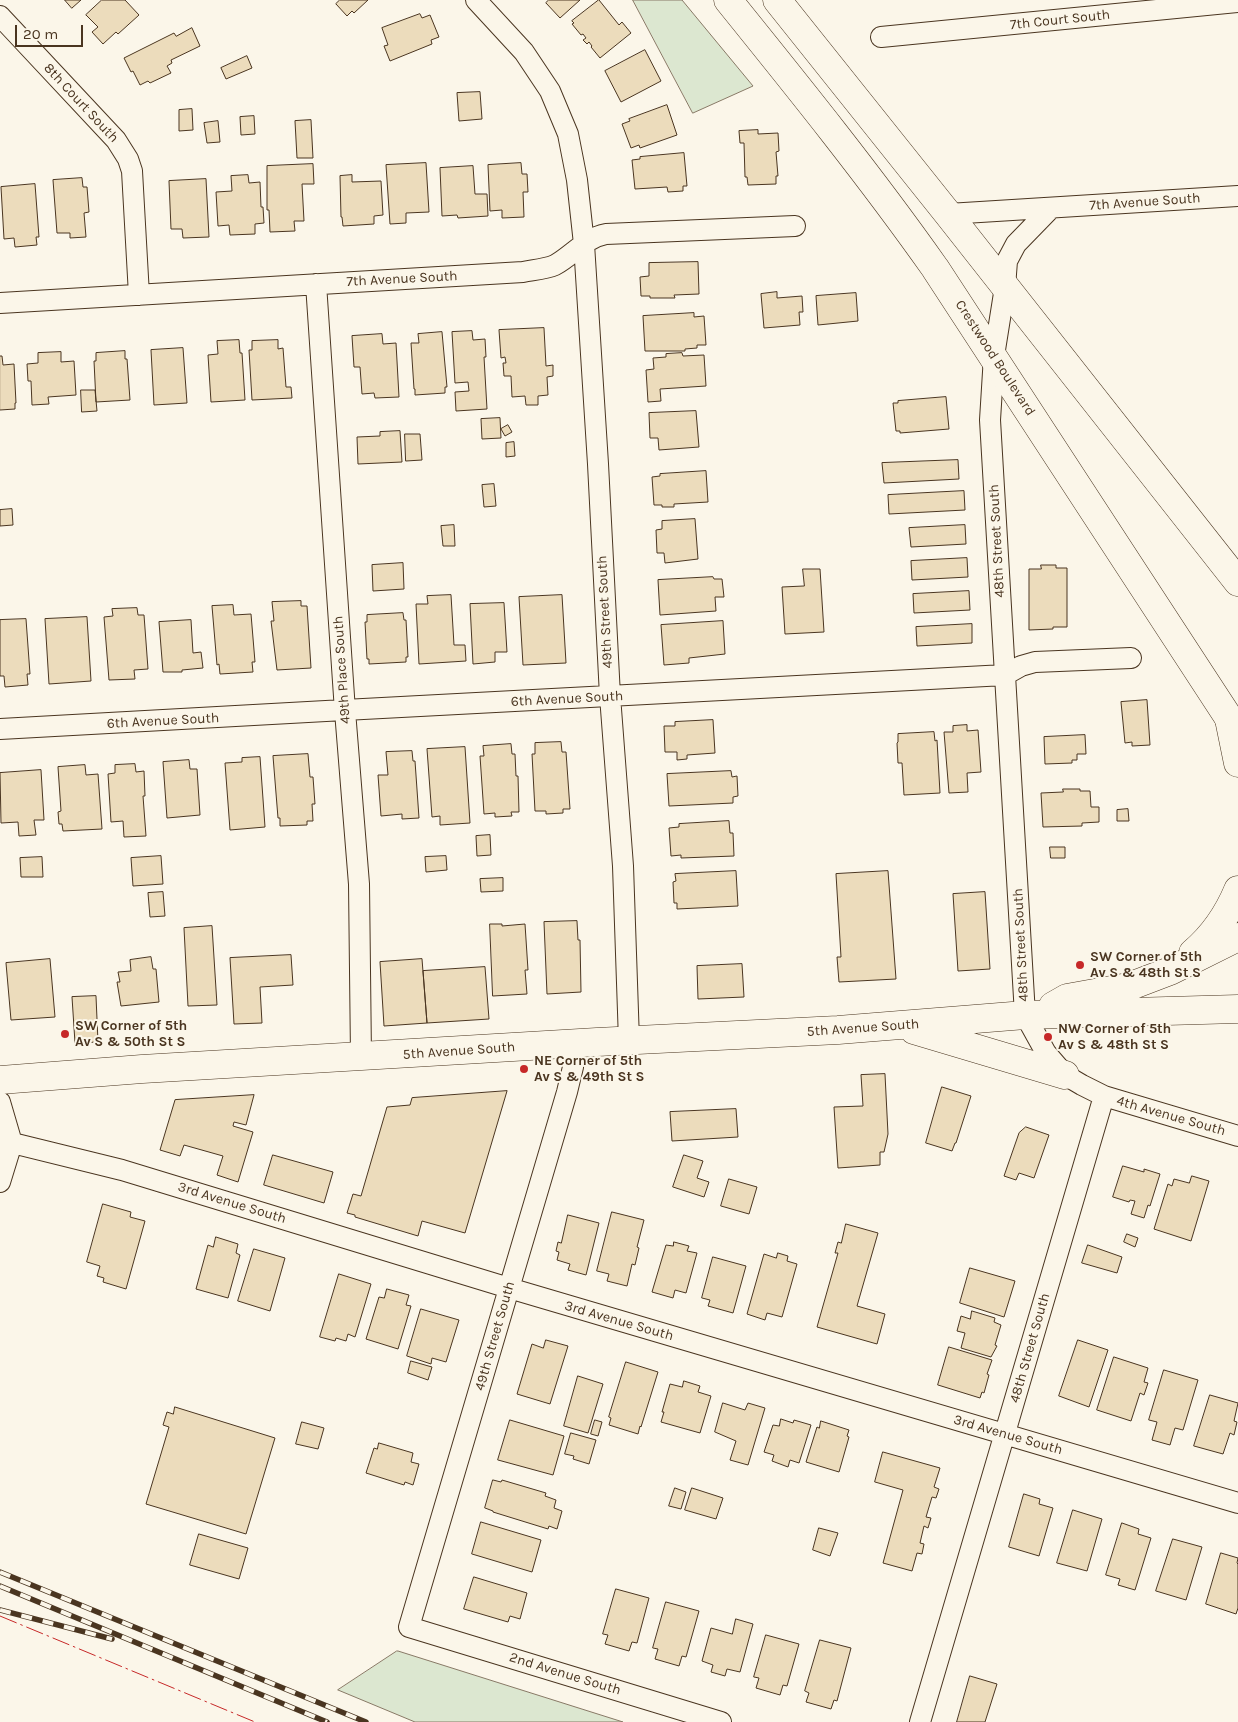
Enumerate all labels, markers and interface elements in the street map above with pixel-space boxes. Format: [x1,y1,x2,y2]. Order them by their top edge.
street label: 7th Court South [1009,6,1111,34]
scale bar [18,15,85,47]
text: 20 m [23,25,58,43]
street label: 8th Court South [40,60,122,146]
street label: 7th Avenue South [1089,190,1201,214]
street label: 7th Avenue South [346,268,458,290]
street label: Crestwood Boulevard [951,297,1039,419]
street label: 48th Street South [986,484,1008,598]
street label: 49th Street South [594,555,616,669]
street label: 49th Place South [330,615,354,725]
street label: 6th Avenue South [510,688,624,710]
street label: 6th Avenue South [106,710,220,732]
street label: 48th Street South [1010,888,1032,1002]
place label: SW Corner of 5th Av S & 48th St S [1090,949,1202,982]
marker: SW Corner of 5th Av S & 48th St S [1074,959,1086,971]
street label: 5th Avenue South [806,1016,920,1040]
place label: SW Corner of 5th Av S & 50th St S [75,1018,187,1050]
place label: NW Corner of 5th Av S & 48th St S [1058,1021,1171,1054]
marker: SW Corner of 5th Av S & 50th St S [59,1028,71,1040]
marker: NW Corner of 5th Av S & 48th St S [1042,1031,1054,1043]
street label: 5th Avenue South [402,1039,516,1063]
place label: NE Corner of 5th Av S & 49th St S [534,1053,644,1086]
marker: NE Corner of 5th Av S & 49th St S [518,1063,530,1075]
street label: 4th Avenue South [1115,1092,1227,1140]
street label: 3rd Avenue South [176,1178,288,1228]
street label: 49th Street South [471,1279,519,1393]
street label: 48th Street South [1006,1291,1054,1405]
street label: 3rd Avenue South [563,1297,675,1345]
street label: 3rd Avenue South [952,1411,1064,1459]
street label: 2nd Avenue South [507,1649,623,1699]

